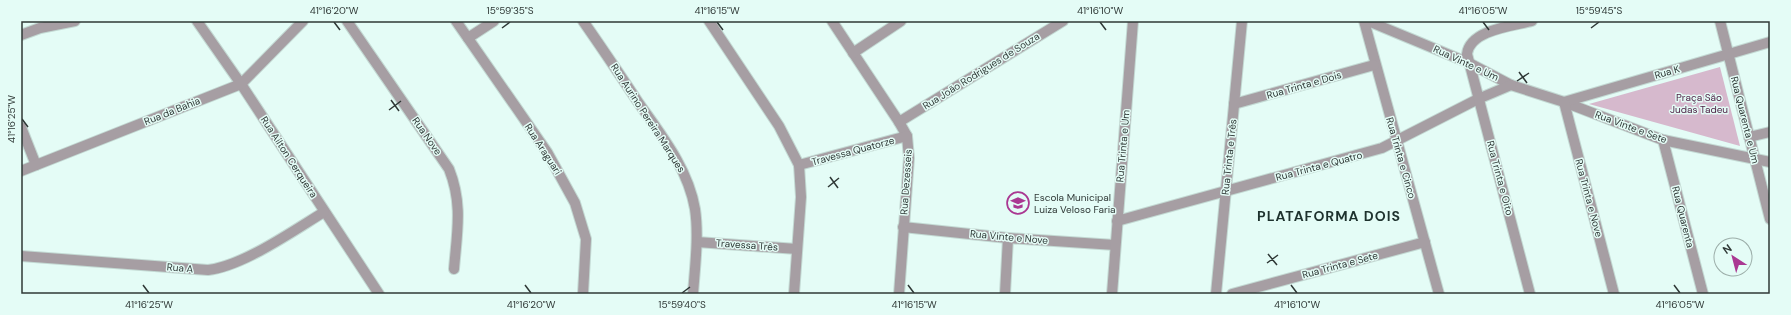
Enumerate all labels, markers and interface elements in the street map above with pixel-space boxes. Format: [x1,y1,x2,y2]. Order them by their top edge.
text: 41°16'20"W [310,4,359,17]
text: 15°59'35"S [487,4,534,17]
text: 41°16'15"W [694,4,740,17]
text: 41°16'10"W [1077,4,1123,17]
text: 41°16'05"W [1459,4,1508,17]
text: 15°59'45"S [1576,4,1622,17]
street label: Rua João Rodrigues de Souza [920,30,1042,112]
street label: Rua Vinte e Um [1431,42,1501,84]
street label: Rua Aurino Pereira Marques [608,61,688,175]
street label: Rua K [1653,62,1681,82]
street label: Rua Trinta e Dois [1265,68,1343,102]
street label: Rua Quarenta e Um [1728,75,1762,165]
park label: Praça São Judas Tadeu [1670,91,1728,116]
street label: Rua da Bahia [142,94,202,128]
text: 41°16'25"W [5,95,18,143]
street label: Rua Vinte e Sete [1593,108,1669,146]
street label: Rua Trinta e Um [1113,109,1133,183]
street label: Rua Ailton Cerqueira [258,114,320,200]
street label: Rua Nove [409,115,445,158]
street label: Rua Trinta e Cinco [1383,116,1419,200]
street label: Rua Trinta e Três [1219,118,1239,196]
street label: Rua Araguari [522,121,564,177]
street label: Travessa Quatorze [810,134,896,168]
street label: Rua Trinta e Oito [1484,139,1516,217]
street label: Rua Trinta e Quatro [1274,148,1364,184]
street label: Rua Dezesseis [897,149,915,215]
street label: Rua Trinta e Nove [1572,158,1606,239]
street label: Rua Quarenta [1669,185,1697,249]
school or university icon: Escola Municipal Luiza Veloso Faria [1005,190,1031,216]
place label: Escola Municipal Luiza Veloso Faria [1034,191,1116,216]
district label: PLATAFORMA DOIS [1257,207,1401,225]
street label: Rua Vinte e Nove [969,227,1049,247]
street label: Travessa Três [716,236,778,254]
north arrow [1713,237,1753,277]
text: N [1720,241,1734,257]
street label: Rua Trinta e Sete [1301,249,1380,281]
street label: Rua A [166,260,194,276]
text: 41°16'25"W [125,298,173,311]
text: 41°16'20"W [507,298,556,311]
text: 15°59'40"S [658,298,706,311]
text: 41°16'15"W [891,298,937,311]
text: 41°16'10"W [1274,298,1320,311]
text: 41°16'05"W [1656,298,1705,311]

